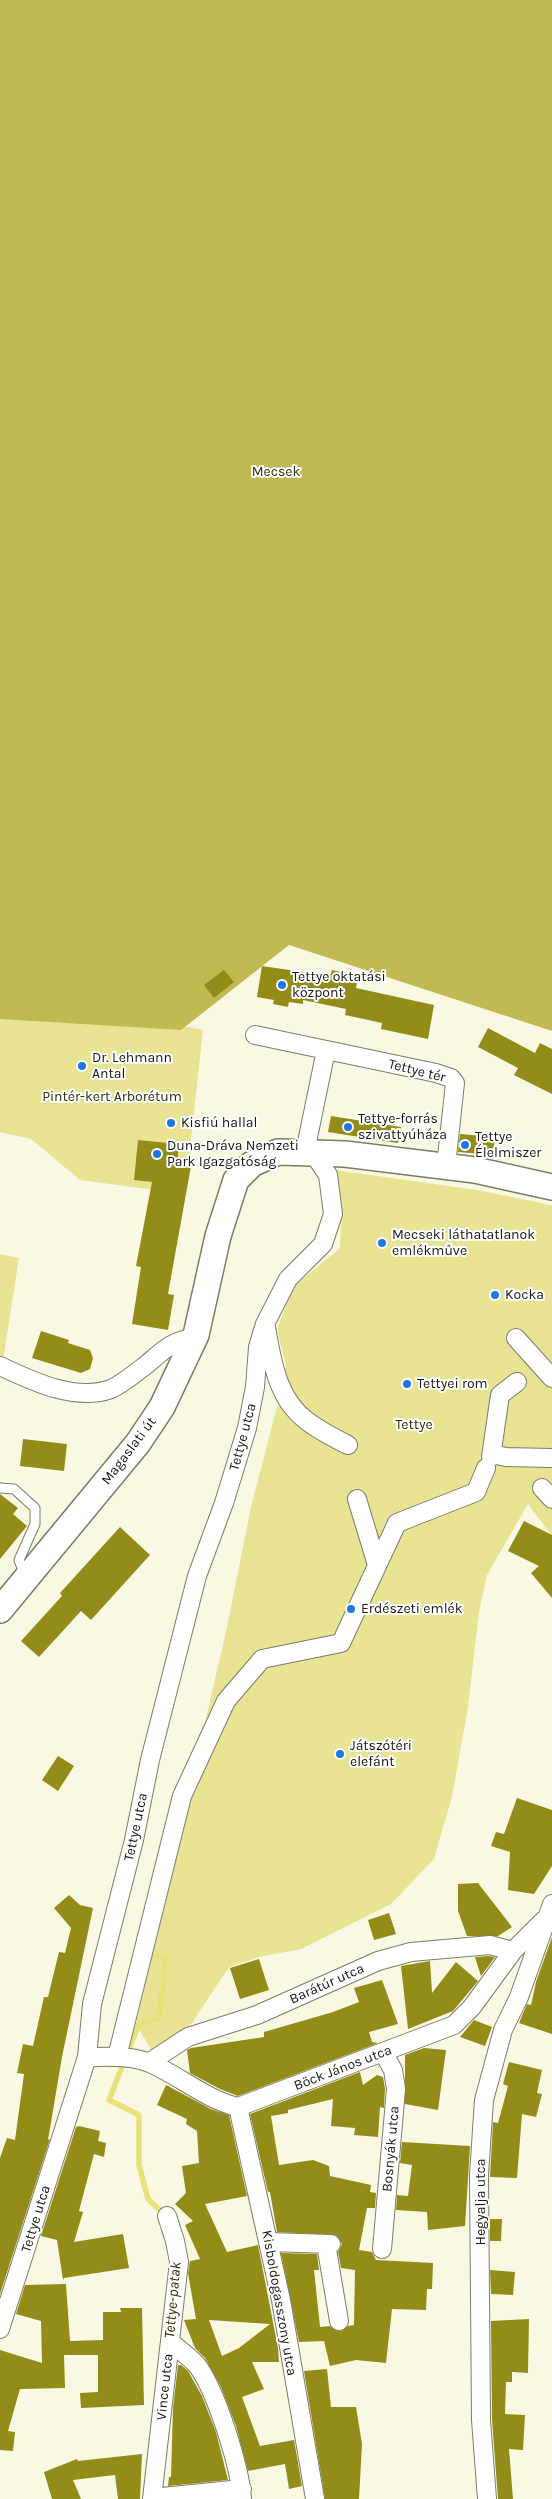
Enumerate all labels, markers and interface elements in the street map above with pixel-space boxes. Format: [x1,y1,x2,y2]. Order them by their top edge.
park label: Mecsek [252,464,300,480]
place label: Tettye oktatási központ [292,969,386,1002]
marker: Tettye oktatási központ [276,979,288,991]
place label: Dr. Lehmann Antal [92,1050,172,1082]
street label: Tettye tér [387,1056,447,1086]
marker: Dr. Lehmann Antal [76,1060,88,1072]
park label: Pintér-kert Arborétum [42,1089,182,1105]
place label: Tettye-forrás szivattyúháza [358,1111,447,1144]
place label: Kisfiú hallal [181,1115,257,1131]
marker: Kisfiú hallal [165,1117,177,1129]
marker: Tettye-forrás szivattyúháza [342,1121,354,1133]
place label: Tettye Élelmiszer [475,1129,541,1162]
place label: Duna-Dráva Nemzeti Park Igazgatóság [167,1138,299,1170]
marker: Tettye Élelmiszer [459,1139,471,1151]
marker: Duna-Dráva Nemzeti Park Igazgatóság [151,1148,163,1160]
place label: Mecseki láthatatlanok emlékműve [392,1227,535,1260]
marker: Mecseki láthatatlanok emlékműve [376,1237,388,1249]
place label: Kocka [505,1287,544,1303]
marker: Kocka [489,1289,501,1301]
place label: Tettyei rom [417,1376,488,1392]
marker: Tettyei rom [401,1378,413,1390]
street label: Tettye utca [226,1401,260,1473]
street label: Magaslati út [98,1414,160,1488]
park label: Tettye [395,1417,433,1433]
place label: Erdészeti emlék [361,1601,463,1617]
marker: Erdészeti emlék [345,1603,357,1615]
place label: Játszótéri elefánt [350,1738,412,1770]
marker: Játszótéri elefánt [334,1748,346,1760]
street label: Tettye utca [121,1791,151,1863]
street label: Barátúr utca [287,1960,367,2008]
street label: Böck János utca [292,2042,394,2094]
street label: Bosnyák utca [379,2105,403,2193]
street label: Hegyalja utca [473,2159,489,2245]
street label: Tettye utca [18,2183,54,2255]
street label: Kisboldogasszony utca [258,2229,300,2377]
water label: Tettye-patak [161,2261,185,2339]
street label: Vince utca [153,2353,177,2421]

